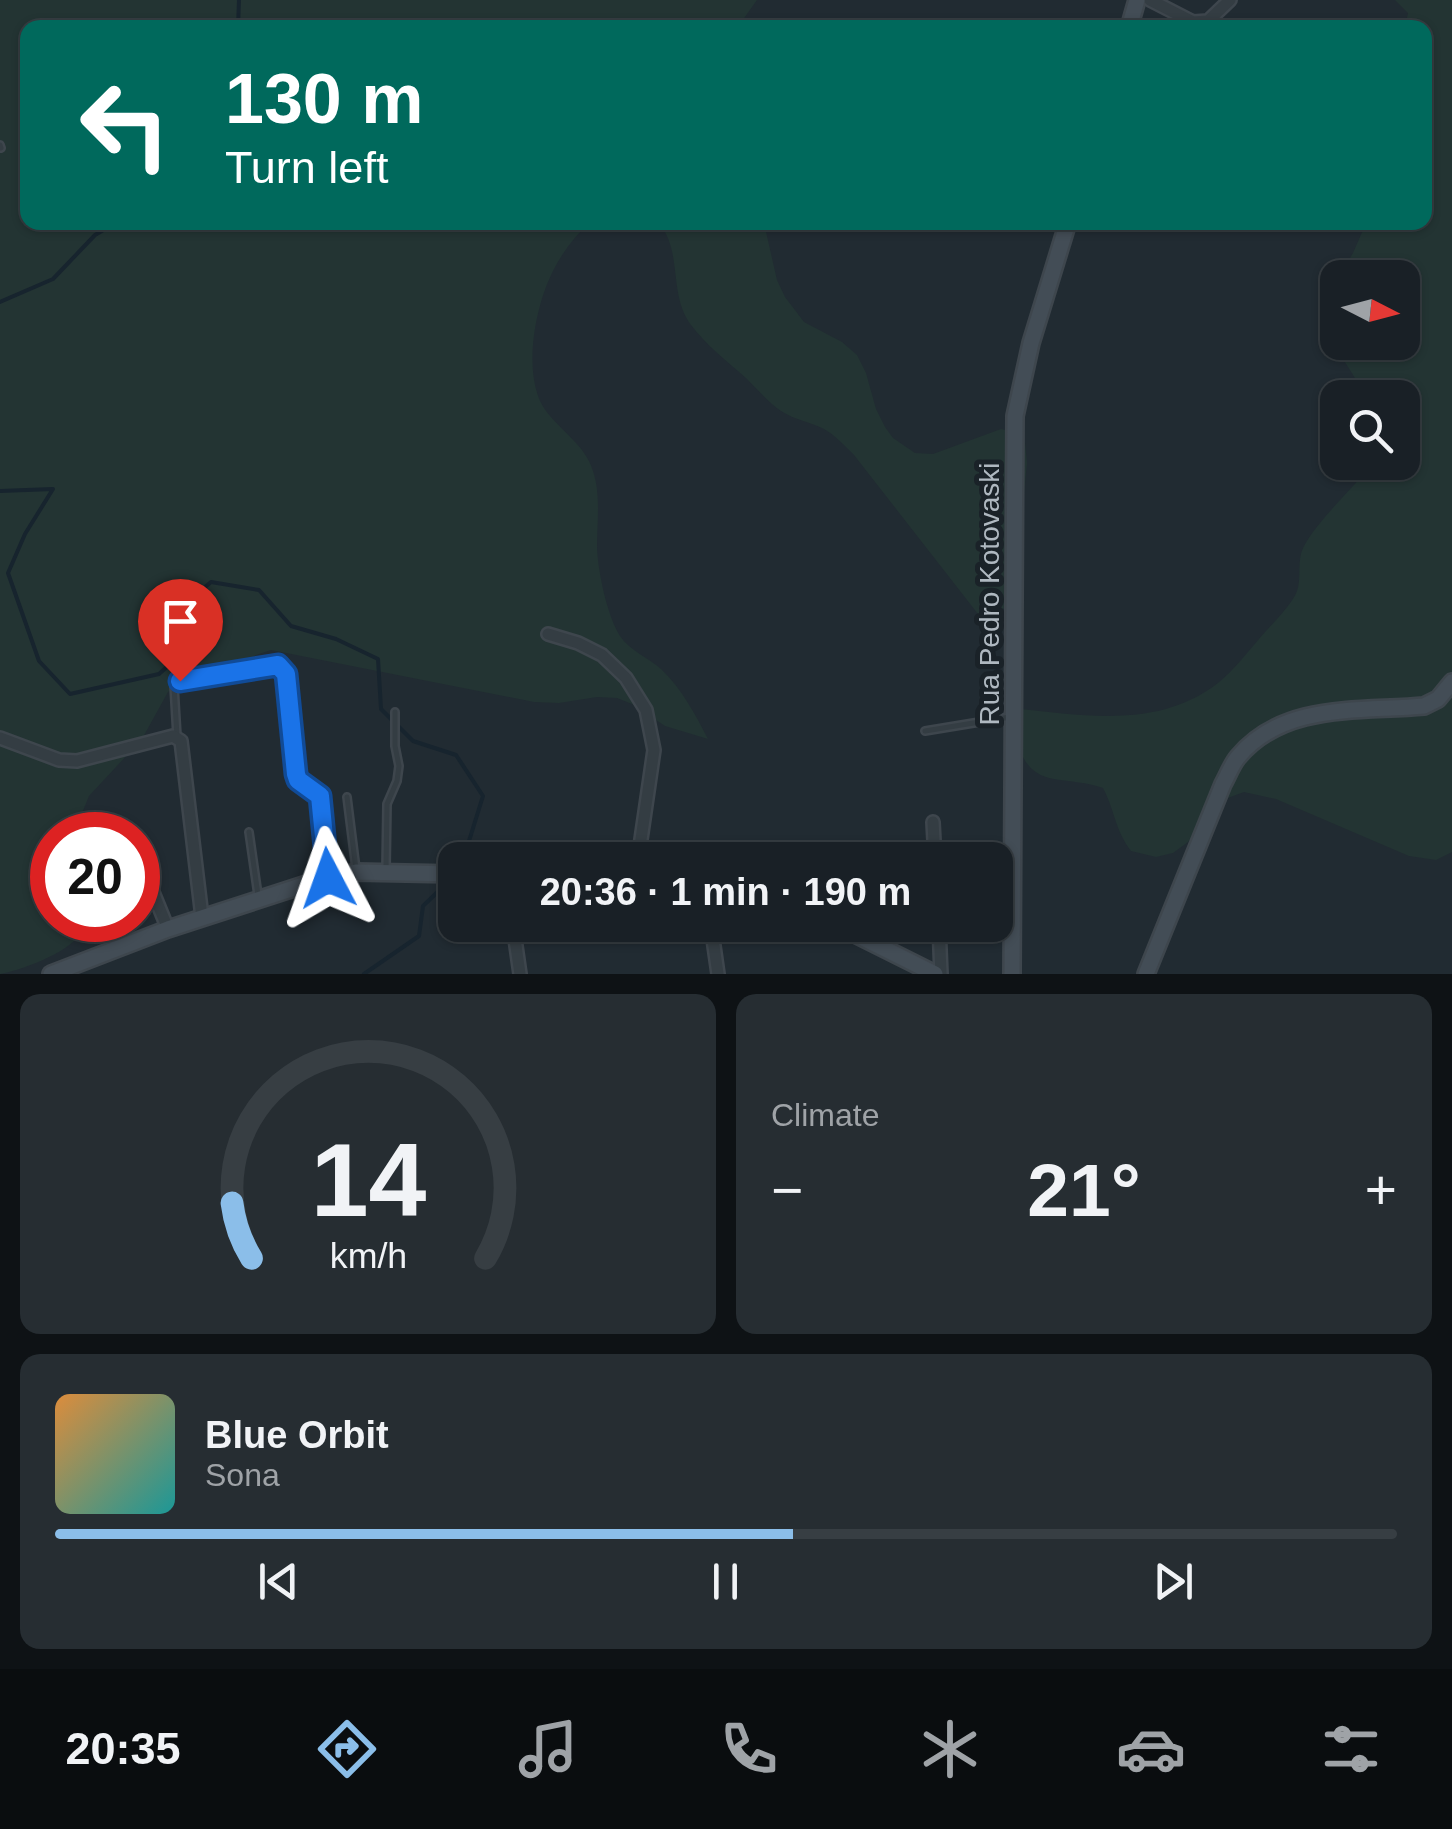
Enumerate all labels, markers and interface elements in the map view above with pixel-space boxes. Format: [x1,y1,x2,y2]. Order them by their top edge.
icon: left [60,60,190,190]
text: 130 m [225,60,423,138]
text: Turn left [225,142,388,193]
north arrow [1320,260,1420,360]
map controls [1320,260,1420,480]
button: search [1320,380,1420,480]
street label: Rua Pedro Kotovaski [974,462,1005,726]
pin [138,579,223,682]
icon: arrive [153,594,208,649]
speed limit sign: 20 [30,812,160,942]
position arrow [276,826,380,930]
text: 20:36 · 1 min · 190 m [540,871,911,913]
text: Climate [771,1097,879,1133]
text: 14 [310,1122,426,1238]
text: 21° [1027,1148,1141,1232]
text: − [771,1159,803,1221]
text: + [1365,1159,1397,1221]
text: km/h [329,1236,407,1276]
text: Blue Orbit [205,1414,389,1456]
text: Sona [205,1457,280,1493]
icon: previous [251,1554,306,1609]
icon: pause [698,1554,753,1609]
icon: next [1146,1554,1201,1609]
icon: directions [312,1714,382,1784]
icon: music [513,1714,583,1784]
icon: phone [714,1714,784,1784]
icon: climate [915,1714,985,1784]
icon: car [1116,1714,1186,1784]
icon: filters [1316,1714,1386,1784]
text: 20:35 [65,1723,181,1774]

